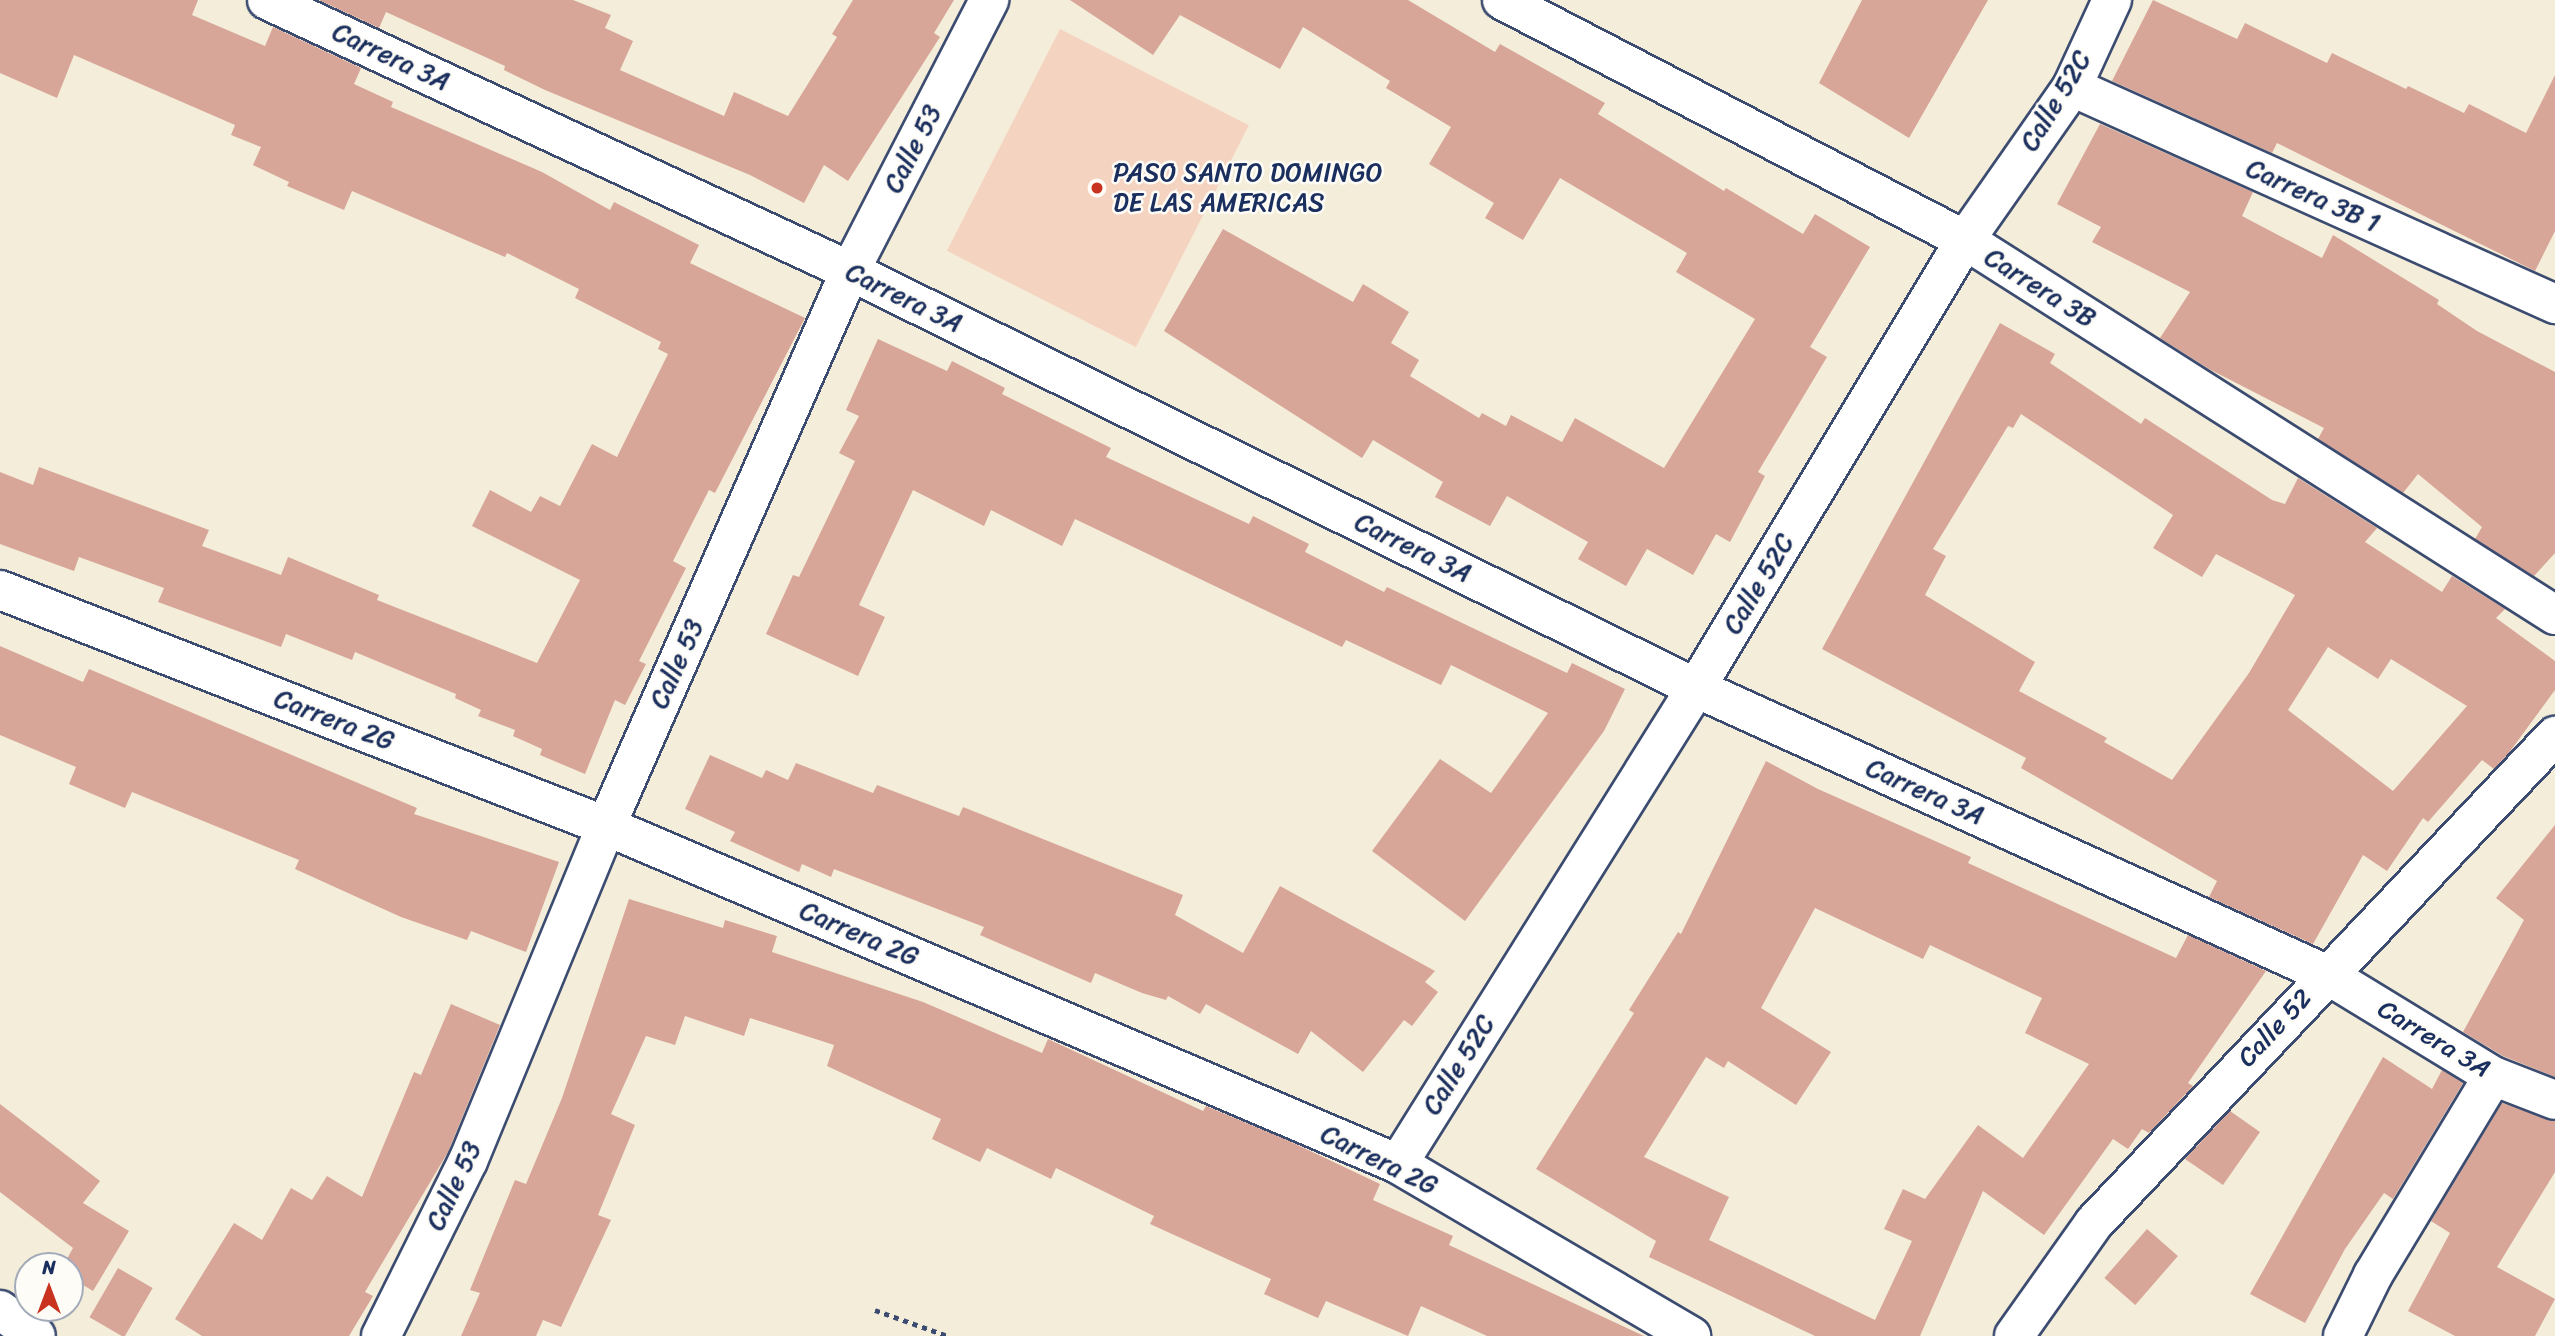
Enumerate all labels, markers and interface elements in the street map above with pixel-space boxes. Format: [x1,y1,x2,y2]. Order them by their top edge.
street label: Carrera 3A [327,16,455,98]
street label: Calle 52C [2014,45,2098,157]
street label: Calle 53 [878,100,948,198]
street label: Carrera 3B 1 [2241,153,2385,239]
place label: PASO SANTO DOMINGO DE LAS AMERICAS [1113,157,1386,218]
marker: PASO SANTO DOMINGO DE LAS AMERICAS [1087,178,1107,198]
street label: Carrera 3B [1979,242,2101,334]
street label: Carrera 3A [841,256,967,340]
street label: Carrera 3A [1350,506,1476,590]
street label: Calle 52C [1717,528,1801,640]
street label: Calle 53 [644,615,710,713]
street label: Carrera 2G [270,683,398,757]
street label: Carrera 3A [1861,752,1989,832]
street label: Carrera 2G [795,895,923,973]
street label: Calle 52 [2231,983,2319,1073]
street label: Carrera 3A [2372,993,2496,1085]
street label: Calle 52C [1416,1010,1502,1120]
street label: Carrera 2G [1316,1118,1442,1202]
street label: Calle 53 [420,1137,488,1235]
text: N [42,1251,56,1284]
north arrow [14,1252,84,1322]

